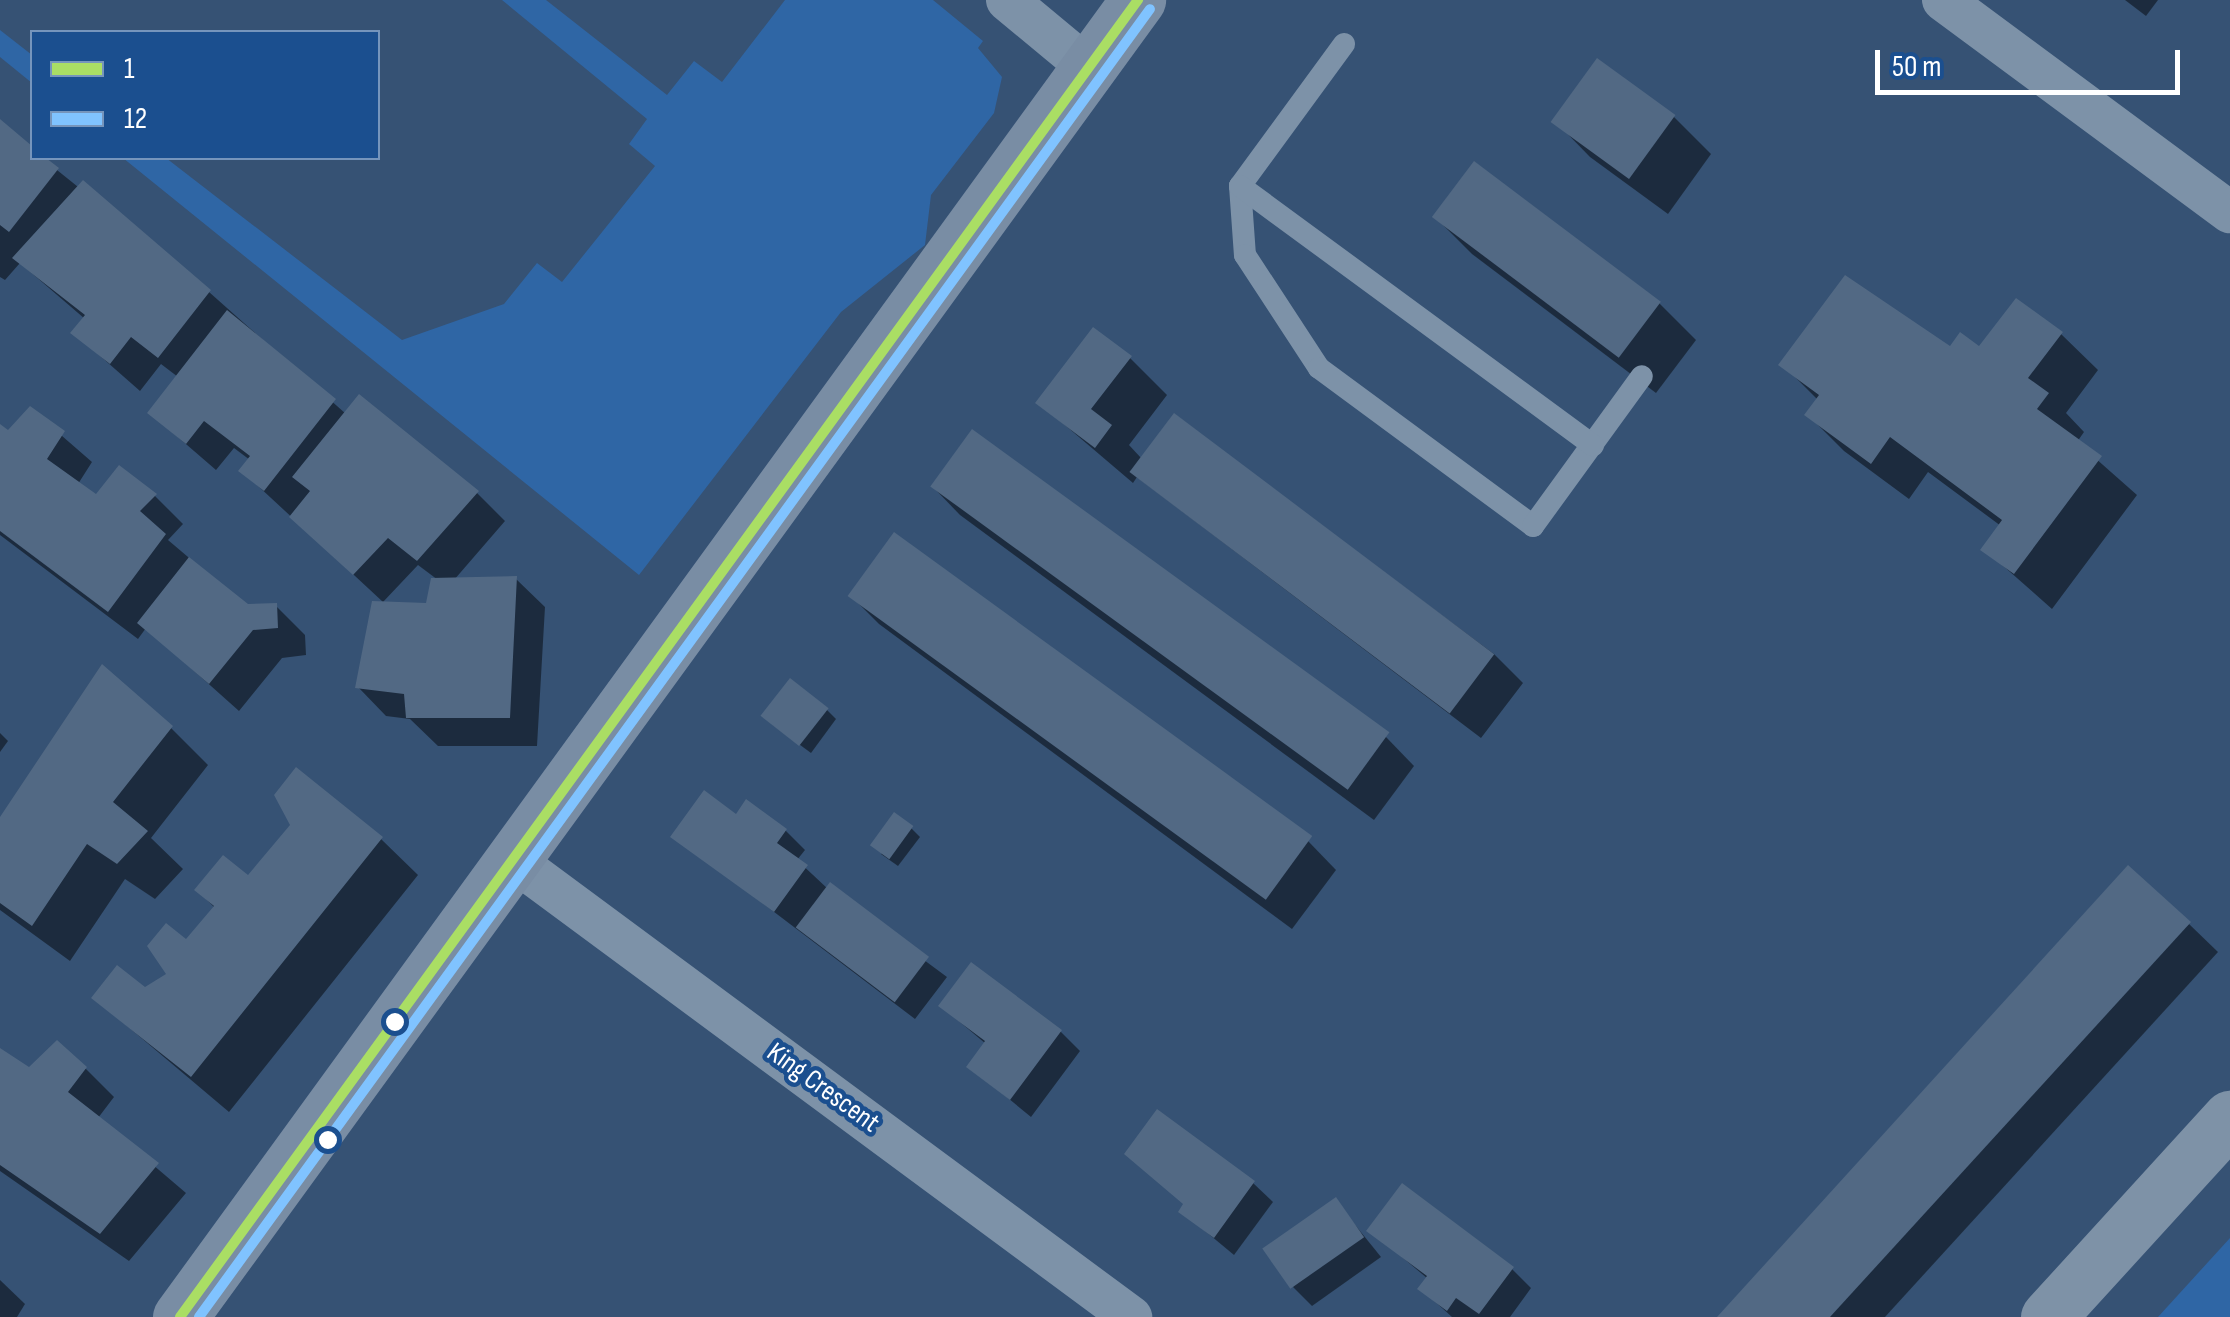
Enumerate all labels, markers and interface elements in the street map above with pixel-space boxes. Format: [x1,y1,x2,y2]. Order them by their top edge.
legend [30,30,380,160]
scale bar [1880,30,2185,92]
text: 50 m [1892,49,1941,85]
text: 1 [124,51,135,87]
text: 12 [124,101,147,137]
unlabelled marker [385,1012,405,1032]
street label: King Crescent [760,1036,886,1140]
unlabelled marker [318,1130,338,1150]

